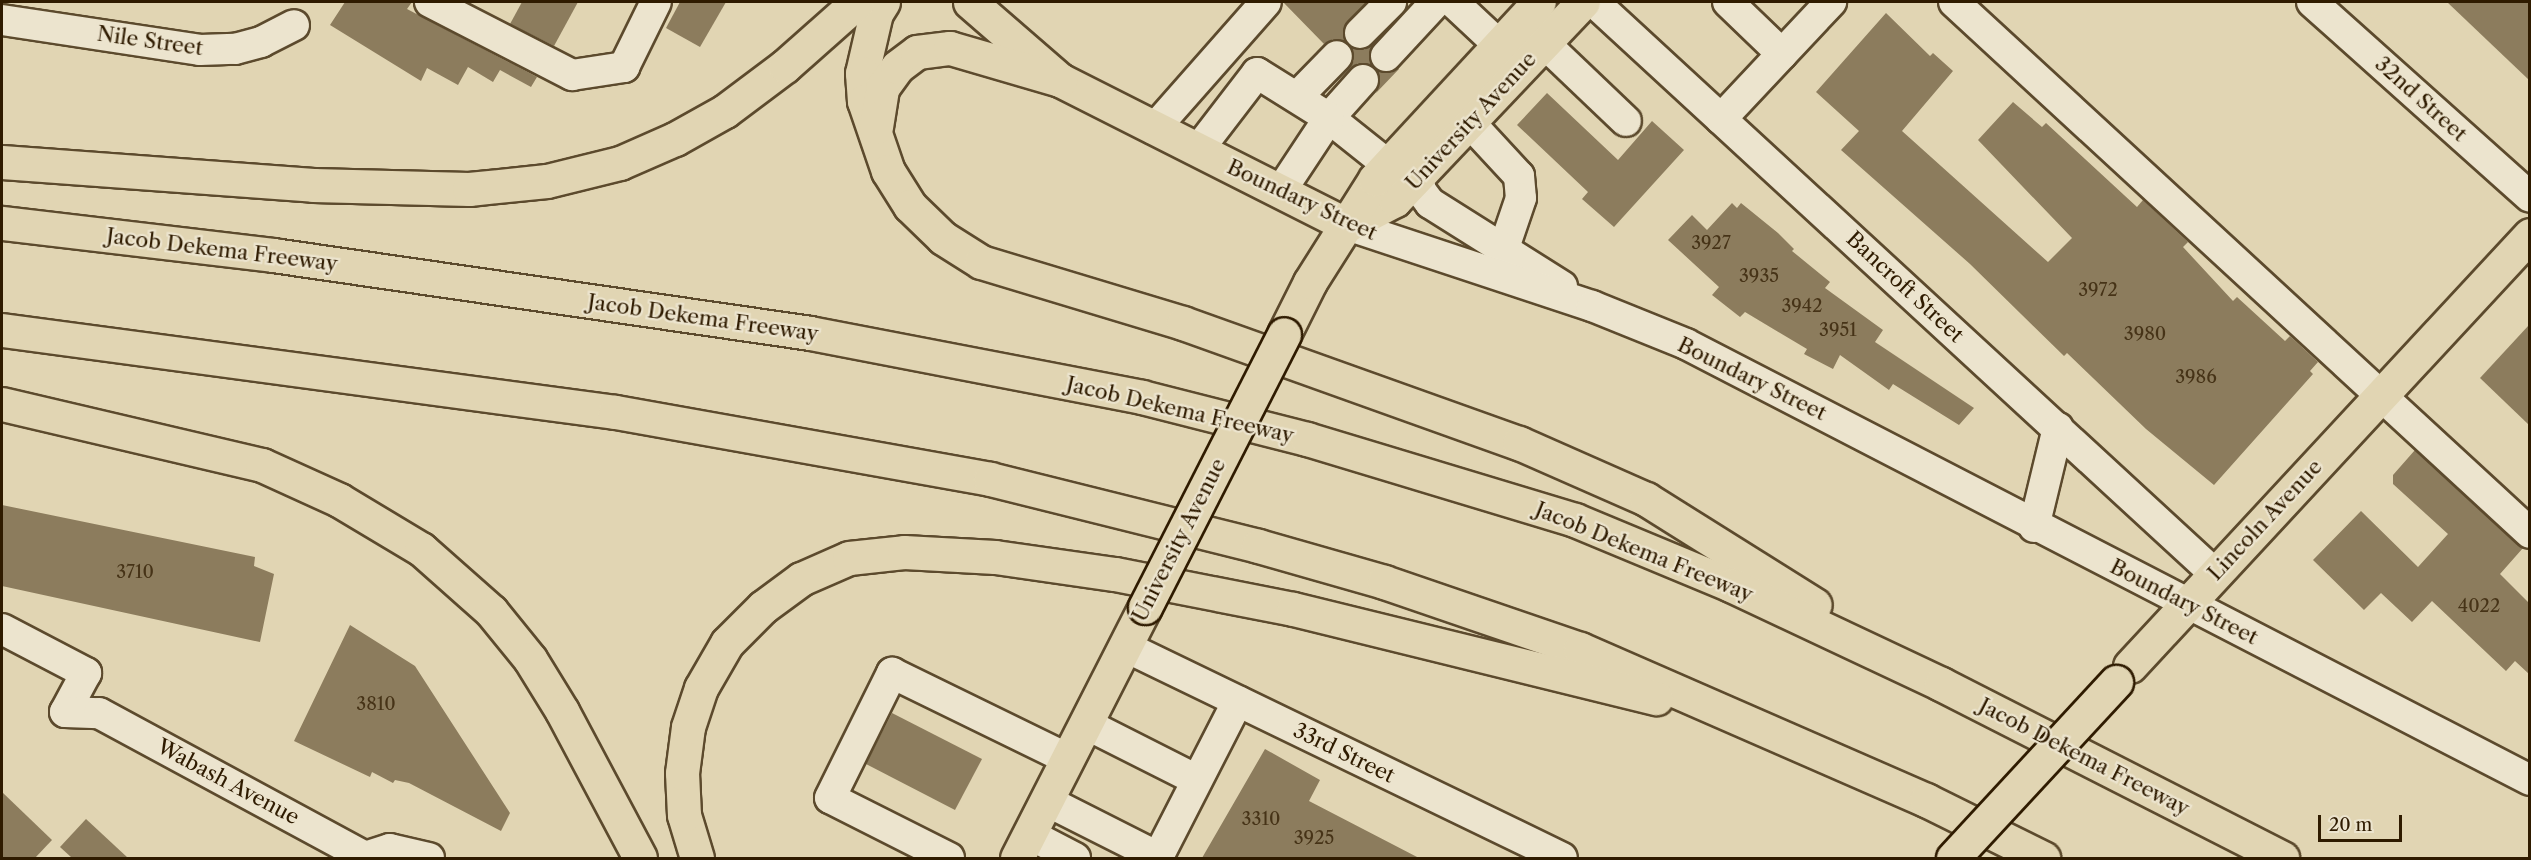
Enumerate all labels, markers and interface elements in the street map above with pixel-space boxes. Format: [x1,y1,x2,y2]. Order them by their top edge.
street label: Nile Street [95,21,205,61]
street label: University Avenue [1400,46,1542,196]
street label: 32nd Street [2370,51,2472,147]
street label: Boundary Street [1223,154,1381,246]
street label: Jacob Dekema Freeway [105,223,339,277]
street label: Bancroft Street [1841,226,1969,348]
house number: 3927 [1691,232,1731,254]
house number: 3935 [1739,265,1779,287]
house number: 3972 [2078,279,2118,301]
street label: Jacob Dekema Freeway [586,289,820,347]
house number: 3942 [1781,295,1823,317]
house number: 3951 [1819,319,1857,341]
house number: 3980 [2124,323,2166,345]
street label: Boundary Street [1673,332,1831,426]
house number: 3986 [2175,366,2217,388]
street label: Jacob Dekema Freeway [1064,372,1296,448]
street label: University Avenue [1127,454,1231,626]
street label: Lincoln Avenue [2202,454,2328,586]
street label: Jacob Dekema Freeway [1531,497,1757,607]
street label: Boundary Street [2106,554,2262,650]
house number: 3710 [116,561,154,583]
house number: 4022 [2458,595,2500,617]
house number: 3810 [356,693,396,715]
street label: Jacob Dekema Freeway [1975,693,2193,821]
street label: 33rd Street [1289,718,1399,788]
street label: Wabash Avenue [152,734,304,830]
scale bar [2321,803,2405,841]
house number: 3310 [1242,808,1280,830]
text: 20 m [2329,814,2372,836]
house number: 3925 [1294,827,1334,849]

